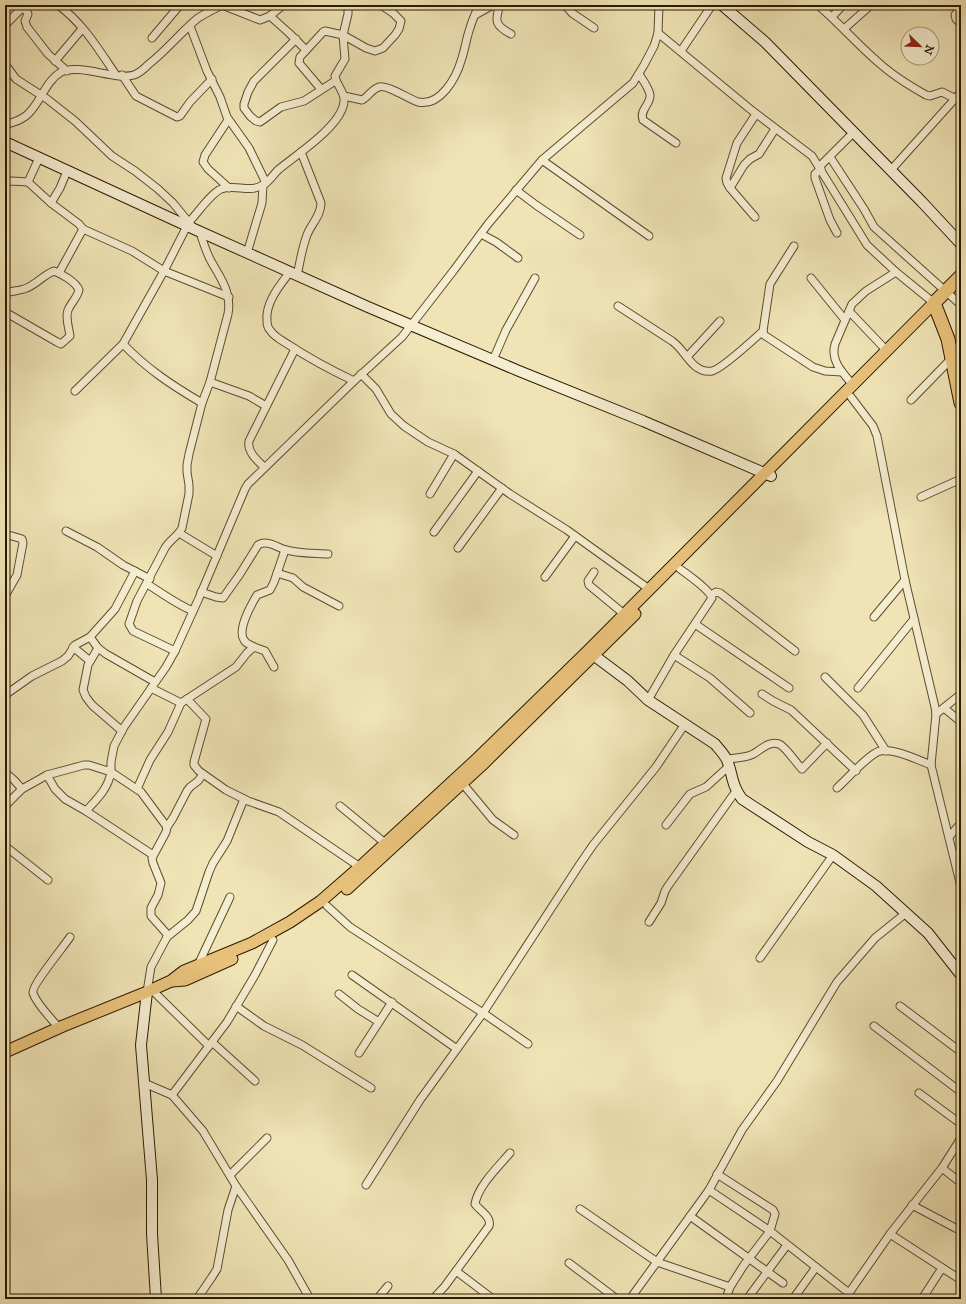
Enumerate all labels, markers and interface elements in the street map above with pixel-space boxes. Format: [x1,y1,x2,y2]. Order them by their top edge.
north arrow [900,26,940,66]
text: N [921,43,937,57]

